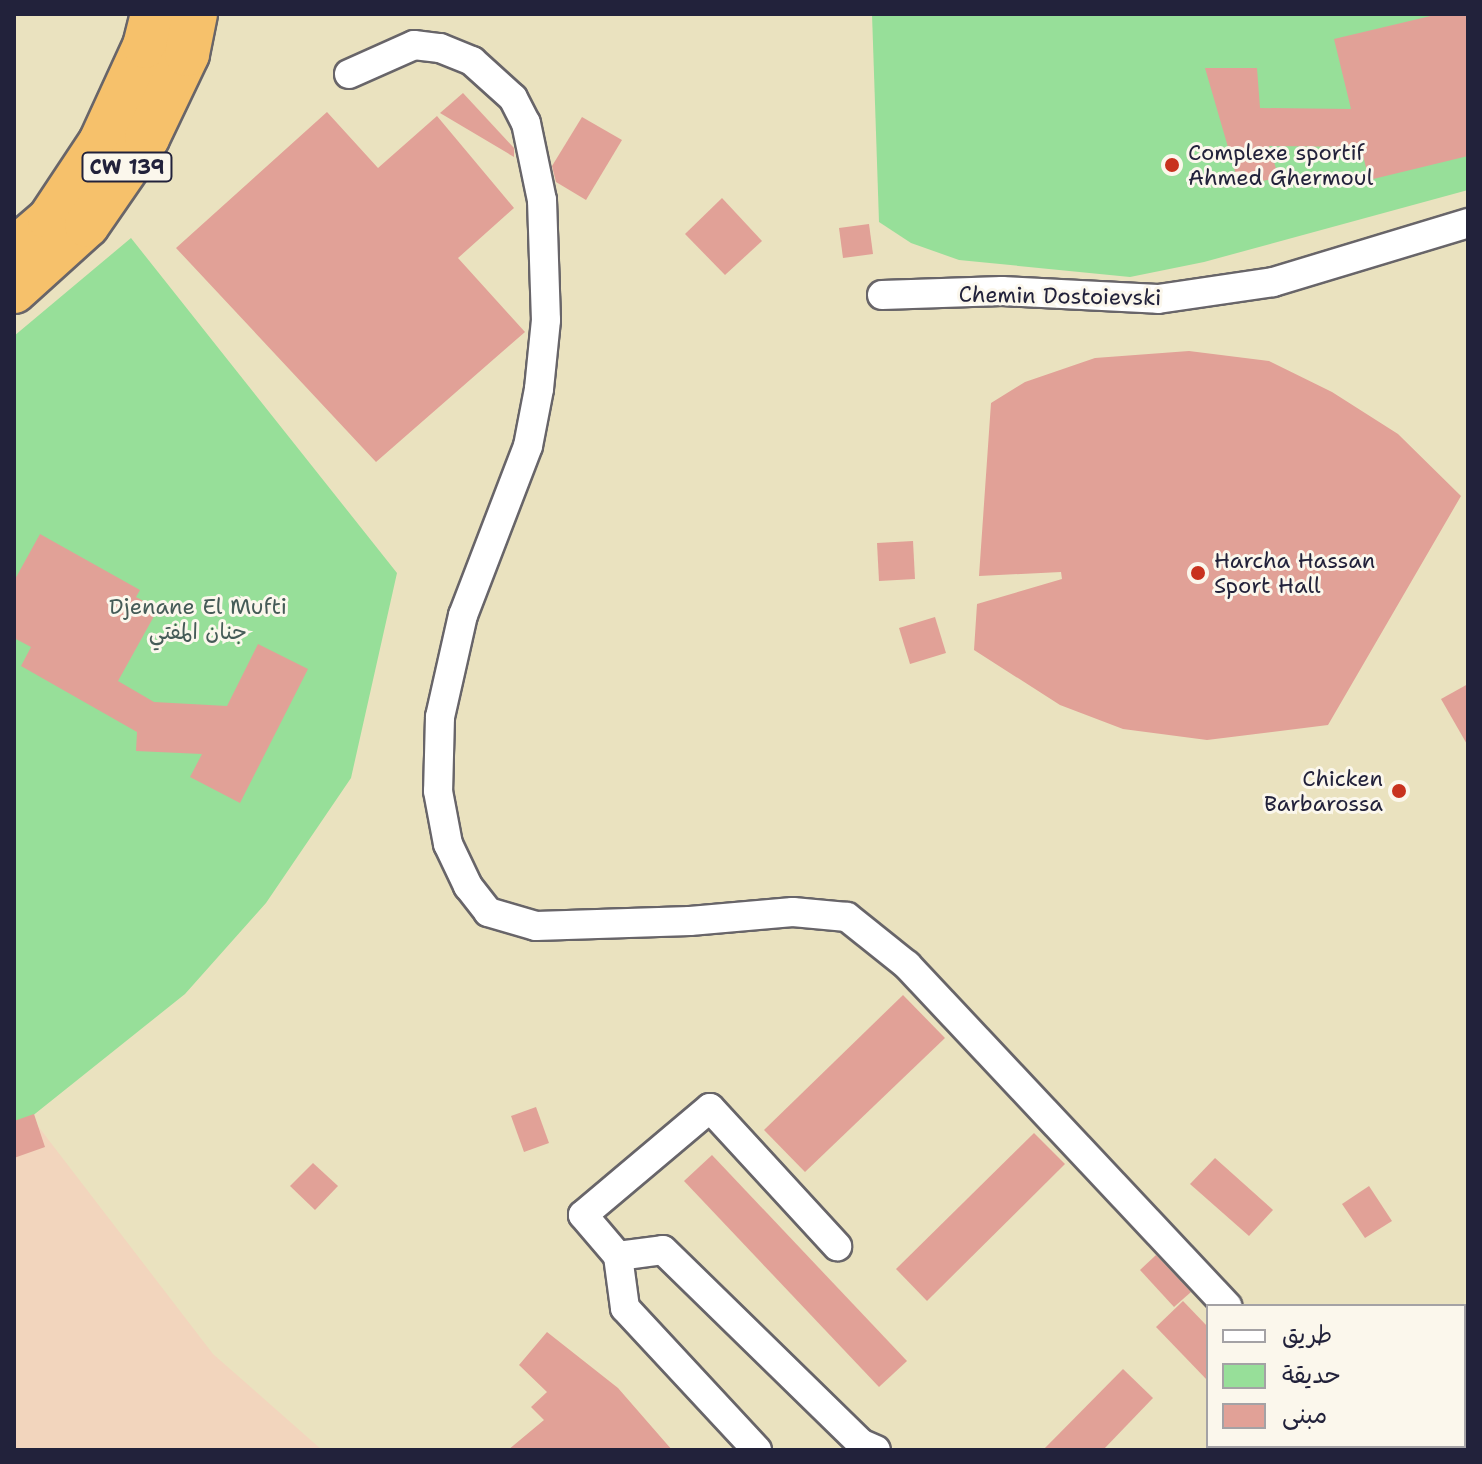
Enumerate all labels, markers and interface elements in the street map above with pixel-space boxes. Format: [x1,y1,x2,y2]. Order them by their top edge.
place label: Complexe sportif Ahmed Ghermoul [1188,139,1373,190]
road number: CW 139 [81,151,173,183]
marker: Complexe sportif Ahmed Ghermoul [1163,156,1181,174]
street label: Chemin Dostoievski [958,281,1162,311]
place label: Harcha Hassan Sport Hall [1214,547,1375,598]
marker: Harcha Hassan Sport Hall [1189,564,1207,582]
park label: Djenane El Mufti جنان المفتي [109,593,287,644]
place label: Chicken Barbarossa [1264,765,1383,816]
marker: Chicken Barbarossa [1390,782,1408,800]
legend [1206,1304,1466,1448]
text: طريق [1282,1319,1332,1351]
text: حديقة [1282,1359,1341,1391]
text: مبنى [1282,1399,1327,1431]

